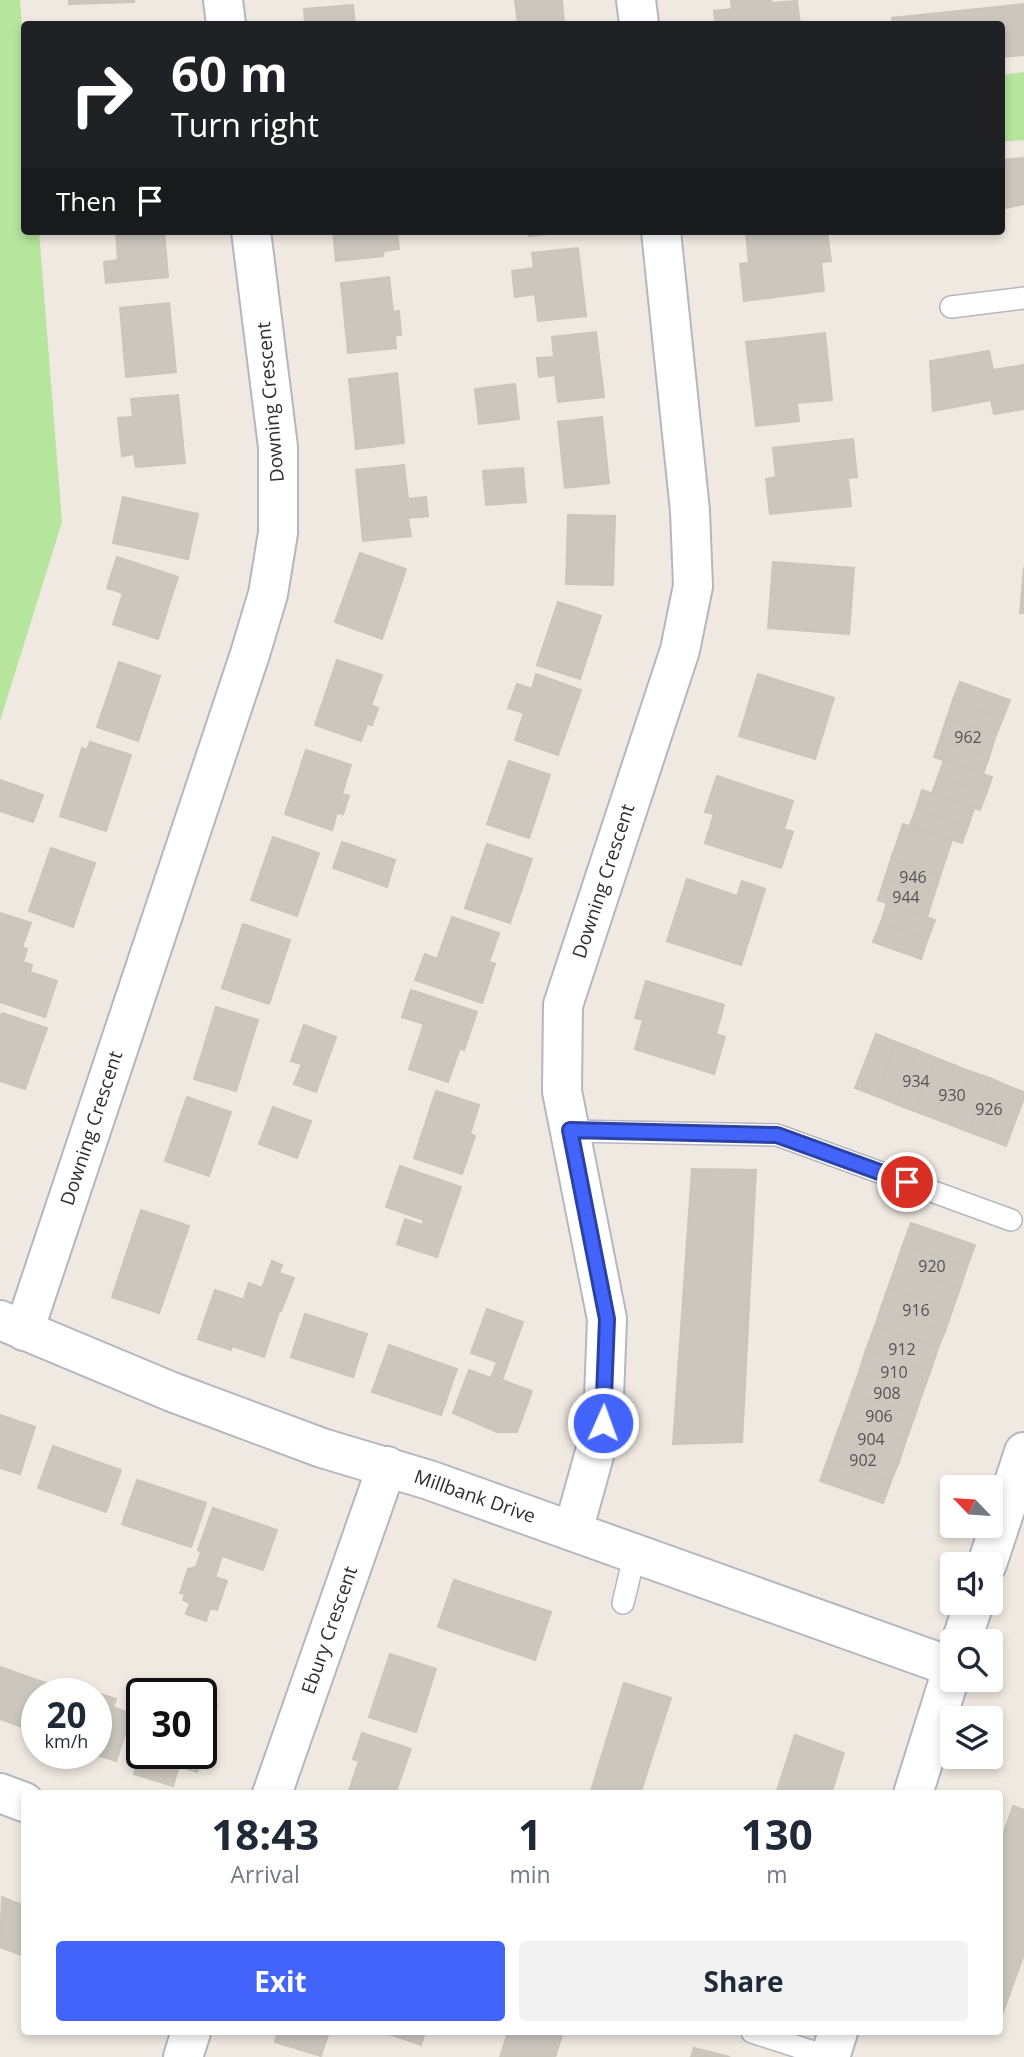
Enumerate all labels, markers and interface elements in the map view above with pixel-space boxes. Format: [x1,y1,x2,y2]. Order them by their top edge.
text: 60 m [171,40,288,106]
icon: right [56,49,147,140]
text: Turn right [171,103,319,146]
icon: arrive [131,182,169,220]
text: Then [56,183,117,219]
street label: Downing Crescent [250,320,290,483]
house number: 962 [954,726,982,748]
street label: Downing Crescent [566,800,640,962]
house number: 946 [899,866,927,888]
house number: 944 [892,886,920,908]
street label: Downing Crescent [54,1047,128,1209]
house number: 934 [902,1070,930,1092]
house number: 930 [938,1084,966,1106]
house number: 926 [975,1098,1003,1120]
pin [877,1152,937,1212]
icon: arrive [888,1163,926,1201]
house number: 920 [918,1255,946,1277]
house number: 916 [902,1299,930,1321]
house number: 912 [888,1338,916,1360]
house number: 910 [880,1361,908,1383]
house number: 908 [873,1382,901,1404]
position arrow [566,1386,640,1460]
house number: 906 [865,1405,893,1427]
house number: 904 [857,1428,885,1450]
house number: 902 [849,1449,877,1471]
street label: Millbank Drive [411,1463,539,1529]
north arrow [940,1475,1003,1538]
map controls [940,1475,1003,1769]
button: sound [940,1552,1003,1615]
street label: Ebury Crescent [295,1562,363,1697]
button: search [940,1629,1003,1692]
speed limit sign: 30 [126,1678,217,1769]
text: 20 [46,1691,87,1738]
button: layers [940,1706,1003,1769]
text: km/h [45,1729,88,1753]
text: 18:43 [211,1805,319,1862]
text: 1 [518,1805,542,1862]
text: 130 [741,1805,813,1862]
text: Arrival [231,1858,300,1890]
text: min [509,1858,551,1890]
text: m [766,1858,787,1890]
button: Exit [56,1941,505,2021]
button: Share [519,1941,968,2021]

